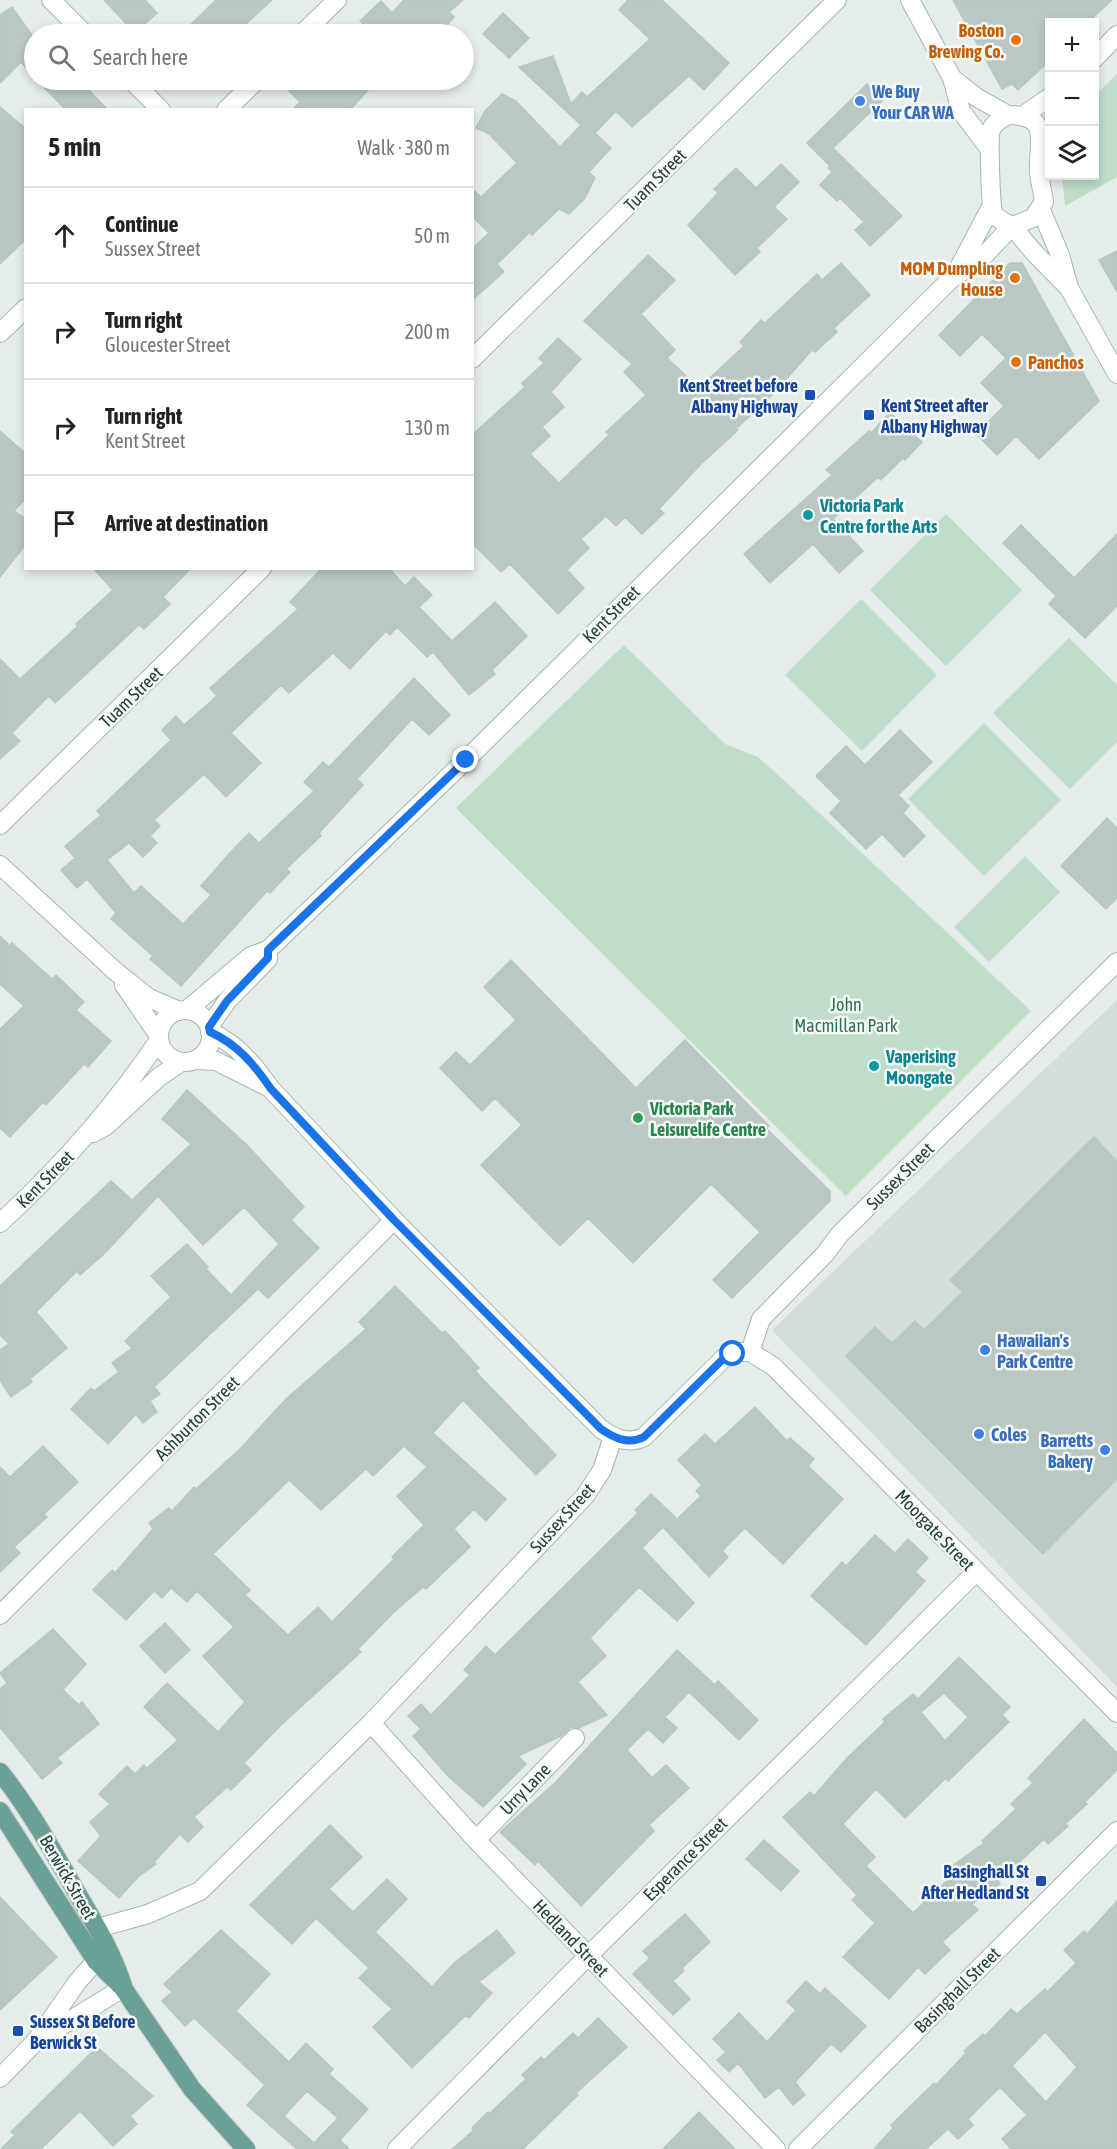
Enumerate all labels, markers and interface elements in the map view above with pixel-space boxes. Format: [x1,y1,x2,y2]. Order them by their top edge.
map controls [1045,18,1099,180]
button: + [1045,18,1099,72]
place label: Boston Brewing Co. [929,20,1004,62]
search box [24,24,474,90]
marker: Boston Brewing Co. [1009,33,1023,47]
icon: search [45,41,78,74]
text: Search here [93,44,188,70]
button: − [1045,72,1099,126]
place label: We Buy Your CAR WA [871,81,954,123]
marker: We Buy Your CAR WA [853,94,867,108]
button: layers [1045,126,1099,180]
text: 5 min [48,132,101,162]
text: Walk · 380 m [358,136,450,159]
street label: Tuam Street [620,145,690,215]
text: Continue [105,211,179,237]
icon: ahead [48,219,81,252]
text: 50 m [414,224,450,247]
text: Sussex Street [105,237,201,260]
place label: MOM Dumpling House [900,258,1003,300]
marker: MOM Dumpling House [1008,271,1022,285]
text: Turn right [105,307,182,333]
icon: right [48,315,81,348]
text: 200 m [405,320,450,343]
text: Gloucester Street [105,333,230,356]
place label: Panchos [1028,352,1084,373]
marker: Panchos [1009,355,1023,369]
place label: Kent Street before Albany Highway [679,375,799,417]
marker: Kent Street before Albany Highway [803,388,817,402]
place label: Kent Street after Albany Highway [880,395,988,437]
text: Turn right [105,403,182,429]
marker: Kent Street after Albany Highway [862,408,876,422]
icon: right [48,411,81,444]
text: 130 m [405,416,450,439]
text: Kent Street [105,429,186,452]
place label: Victoria Park Centre for the Arts [819,495,938,537]
icon: arrive [48,507,81,540]
marker: Victoria Park Centre for the Arts [801,508,815,522]
text: Arrive at destination [105,510,268,536]
street label: Kent Street [578,581,644,647]
street label: Tuam Street [95,662,167,732]
route end [452,746,478,772]
park label: John Macmillan Park [794,994,898,1036]
place label: Vaperising Moongate [885,1046,956,1088]
marker: Vaperising Moongate [867,1059,881,1073]
place label: Victoria Park Leisurelife Centre [649,1098,766,1140]
marker: Victoria Park Leisurelife Centre [631,1111,645,1125]
street label: Sussex Street [862,1138,938,1214]
street label: Kent Street [12,1146,78,1212]
place label: Hawaiian's Park Centre [997,1330,1073,1372]
route start [719,1340,745,1366]
marker: Hawaiian's Park Centre [978,1343,992,1357]
street label: Ashburton Street [151,1372,243,1464]
place label: Coles [991,1424,1027,1445]
marker: Coles [972,1427,986,1441]
place label: Barretts Bakery [1041,1430,1094,1472]
marker: Barretts Bakery [1098,1443,1112,1457]
street label: Sussex Street [525,1479,599,1557]
street label: Moorgate Street [891,1485,979,1575]
street label: Urry Lane [495,1759,555,1819]
street label: Esperance Street [639,1813,731,1905]
street label: Berwick Street [36,1831,100,1923]
place label: Basinghall St After Hedland St [921,1861,1030,1903]
marker: Basinghall St After Hedland St [1034,1874,1048,1888]
street label: Hedland Street [529,1895,613,1981]
street label: Basinghall Street [910,1943,1004,2037]
place label: Sussex St Before Berwick St [30,2011,136,2053]
marker: Sussex St Before Berwick St [11,2024,25,2038]

